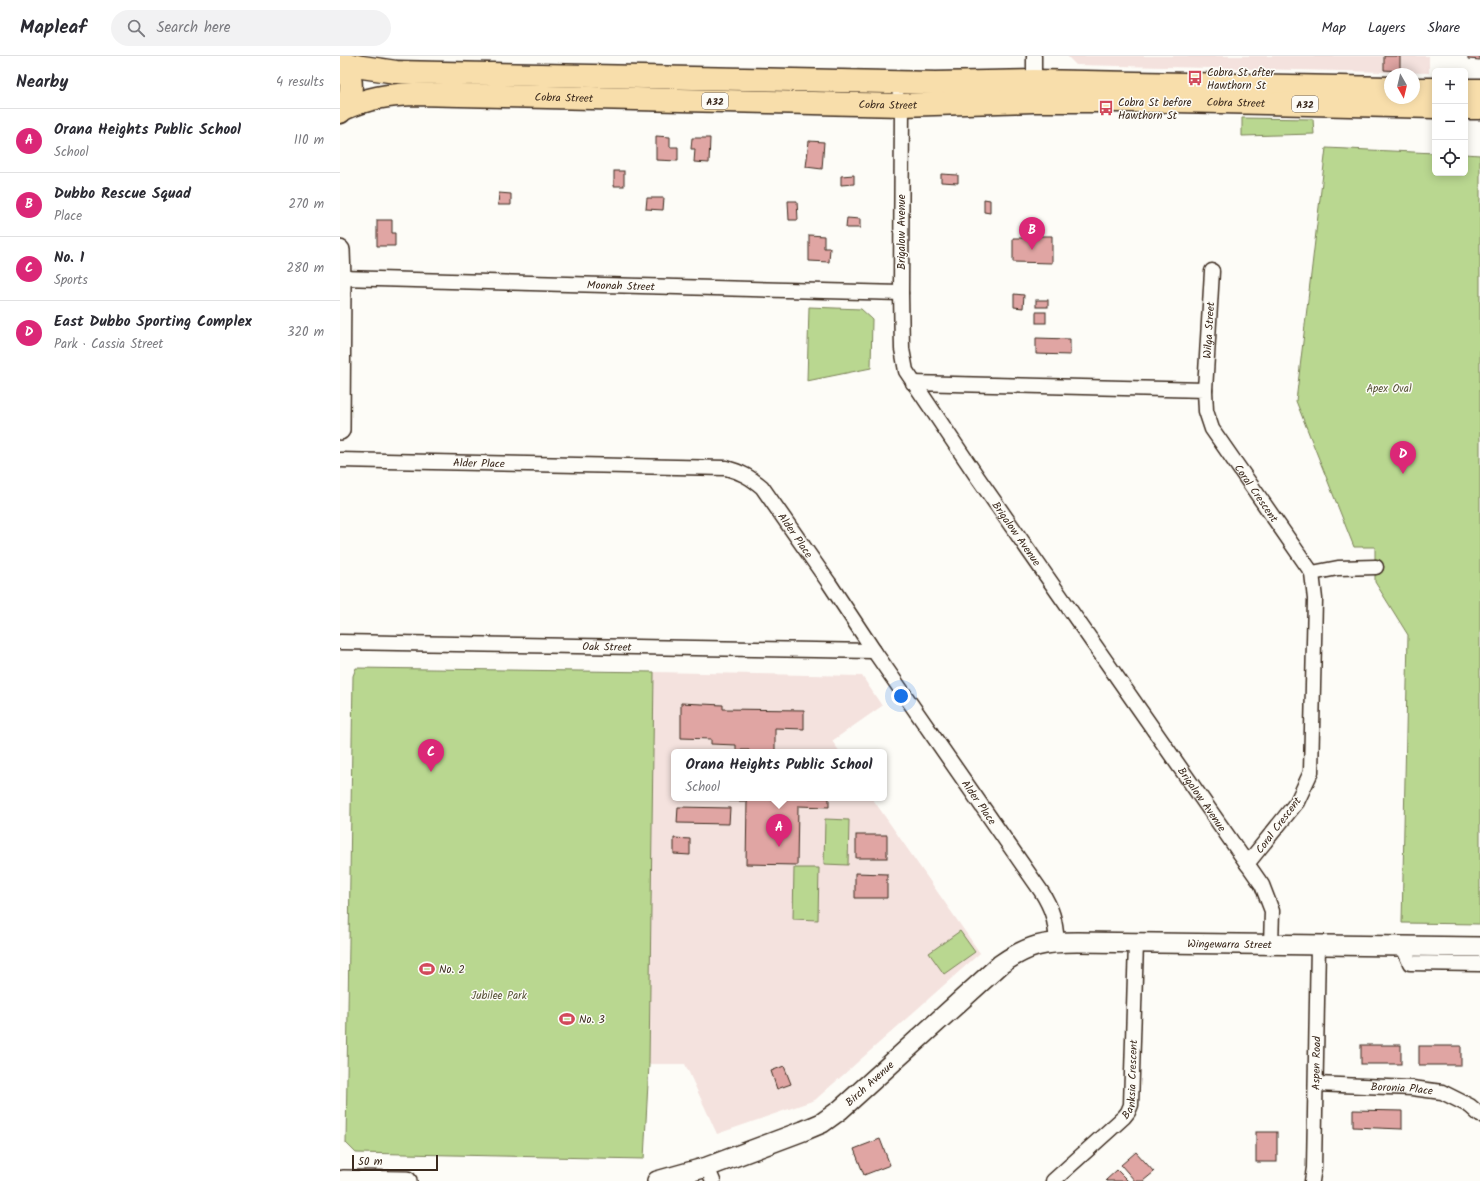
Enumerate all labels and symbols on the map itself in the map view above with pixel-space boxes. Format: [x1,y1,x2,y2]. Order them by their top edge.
place label: Cobra St after Hawthorn St [1207,64,1276,95]
north arrow [1384,68,1420,104]
bus stop icon: Cobra St after Hawthorn St [1186,69,1204,87]
street label: Cobra Street [534,89,594,108]
road number: A32 [702,93,728,109]
place label: Cobra St before Hawthorn St [1118,94,1192,125]
street label: Cobra Street [1206,94,1266,113]
street label: Cobra Street [858,96,918,115]
road number: A32 [1292,96,1318,112]
bus stop icon: Cobra St before Hawthorn St [1097,99,1115,117]
street label: Brigalow Avenue [893,194,911,270]
pin: B [1019,217,1045,250]
street label: Moonah Street [587,277,656,296]
street label: Wilga Street [1199,301,1220,359]
park label: Apex Oval [1366,380,1412,398]
pin: D [1390,441,1416,474]
street label: Alder Place [453,454,505,473]
street label: Coral Crescent [1229,461,1283,527]
street label: Brigalow Avenue [987,498,1045,570]
street label: Alder Place [773,509,817,562]
street label: Oak Street [582,638,633,657]
your location [891,686,911,706]
pin: C [418,739,444,772]
street label: Brigalow Avenue [1172,764,1230,836]
street label: Alder Place [956,776,1001,829]
street label: Coral Crescent [1251,793,1307,858]
pin: A [766,814,792,847]
street label: Wingewarra Street [1187,935,1273,954]
sports icon: No. 2 [418,960,436,978]
place label: No. 2 [439,961,465,979]
park label: Jubilee Park [471,987,528,1005]
sports icon: No. 3 [558,1010,576,1028]
place label: No. 3 [579,1011,605,1029]
street label: Aspen Road [1307,1036,1326,1090]
street label: Banksia Crescent [1117,1039,1143,1124]
street label: Birch Avenue [841,1057,899,1111]
street label: Boronia Place [1370,1078,1434,1101]
scale bar [352,1153,438,1172]

